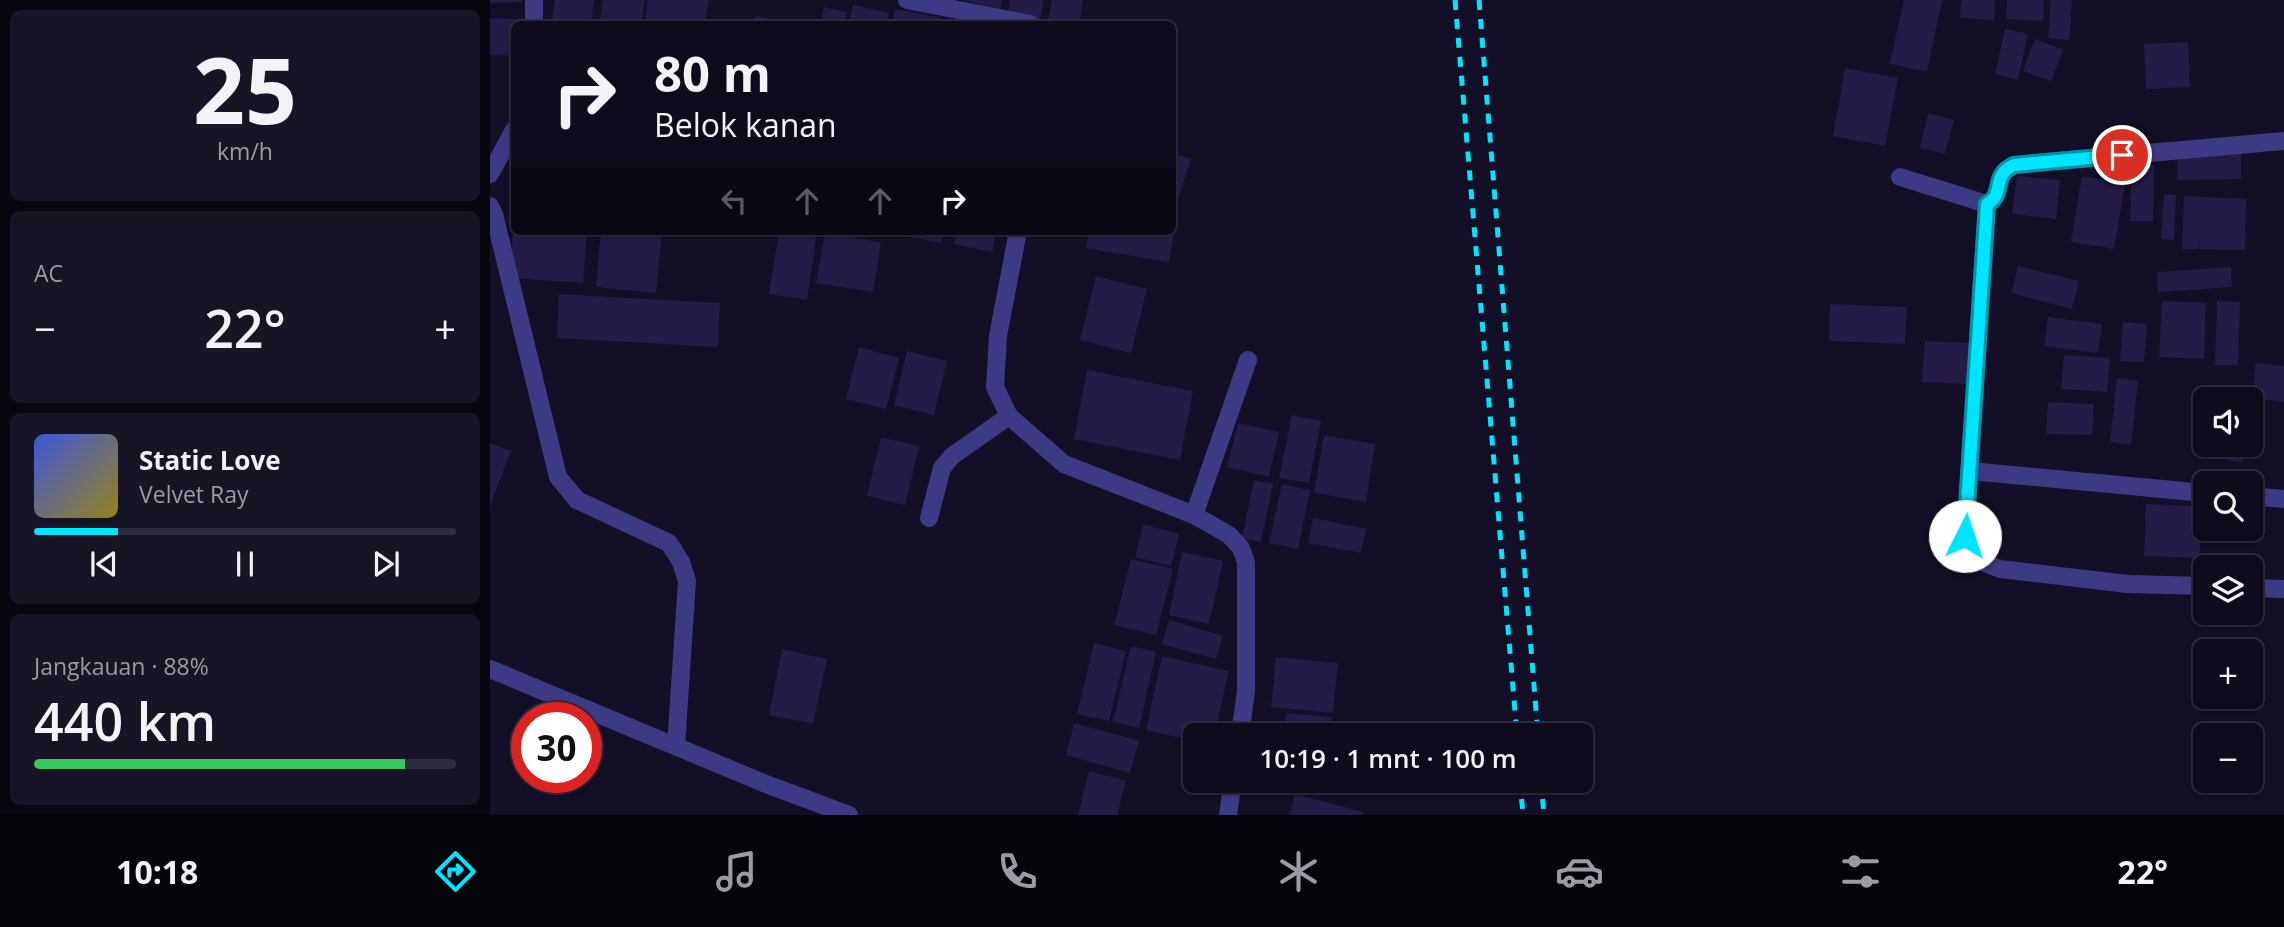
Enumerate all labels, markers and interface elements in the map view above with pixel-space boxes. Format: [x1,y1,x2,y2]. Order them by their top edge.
text: 25 [193,27,297,151]
text: 80 m [654,40,771,106]
icon: right [539,49,630,140]
text: Belok kanan [654,103,837,146]
pin [2092,125,2152,185]
text: km/h [217,135,273,167]
icon: arrive [2103,136,2141,174]
icon: left [715,182,753,220]
icon: ahead [788,182,826,220]
icon: ahead [861,182,899,220]
icon: right [934,182,972,220]
text: AC [34,257,63,289]
text: 22° [204,292,286,363]
text: − [34,302,56,354]
text: + [434,302,456,354]
map controls [2193,387,2263,793]
button: sound [2193,387,2263,457]
text: Static Love [139,442,281,478]
button: search [2193,471,2263,541]
text: Velvet Ray [139,478,249,510]
position arrow [1928,499,2002,573]
icon: previous [85,545,123,583]
icon: pause [226,545,264,583]
icon: next [367,545,405,583]
button: layers [2193,555,2263,625]
button: + [2193,639,2263,709]
text: Jangkauan · 88% [34,650,209,682]
text: 440 km [34,685,216,756]
speed limit sign: 30 [511,702,602,793]
button: − [2193,723,2263,793]
text: 10:19 · 1 mnt · 100 m [1259,740,1517,776]
icon: directions [431,847,480,896]
icon: music [712,847,761,896]
icon: phone [993,847,1042,896]
icon: climate [1274,847,1323,896]
icon: car [1555,847,1604,896]
icon: filters [1836,847,1885,896]
text: 10:18 [116,850,198,893]
text: 22° [2118,850,2168,893]

